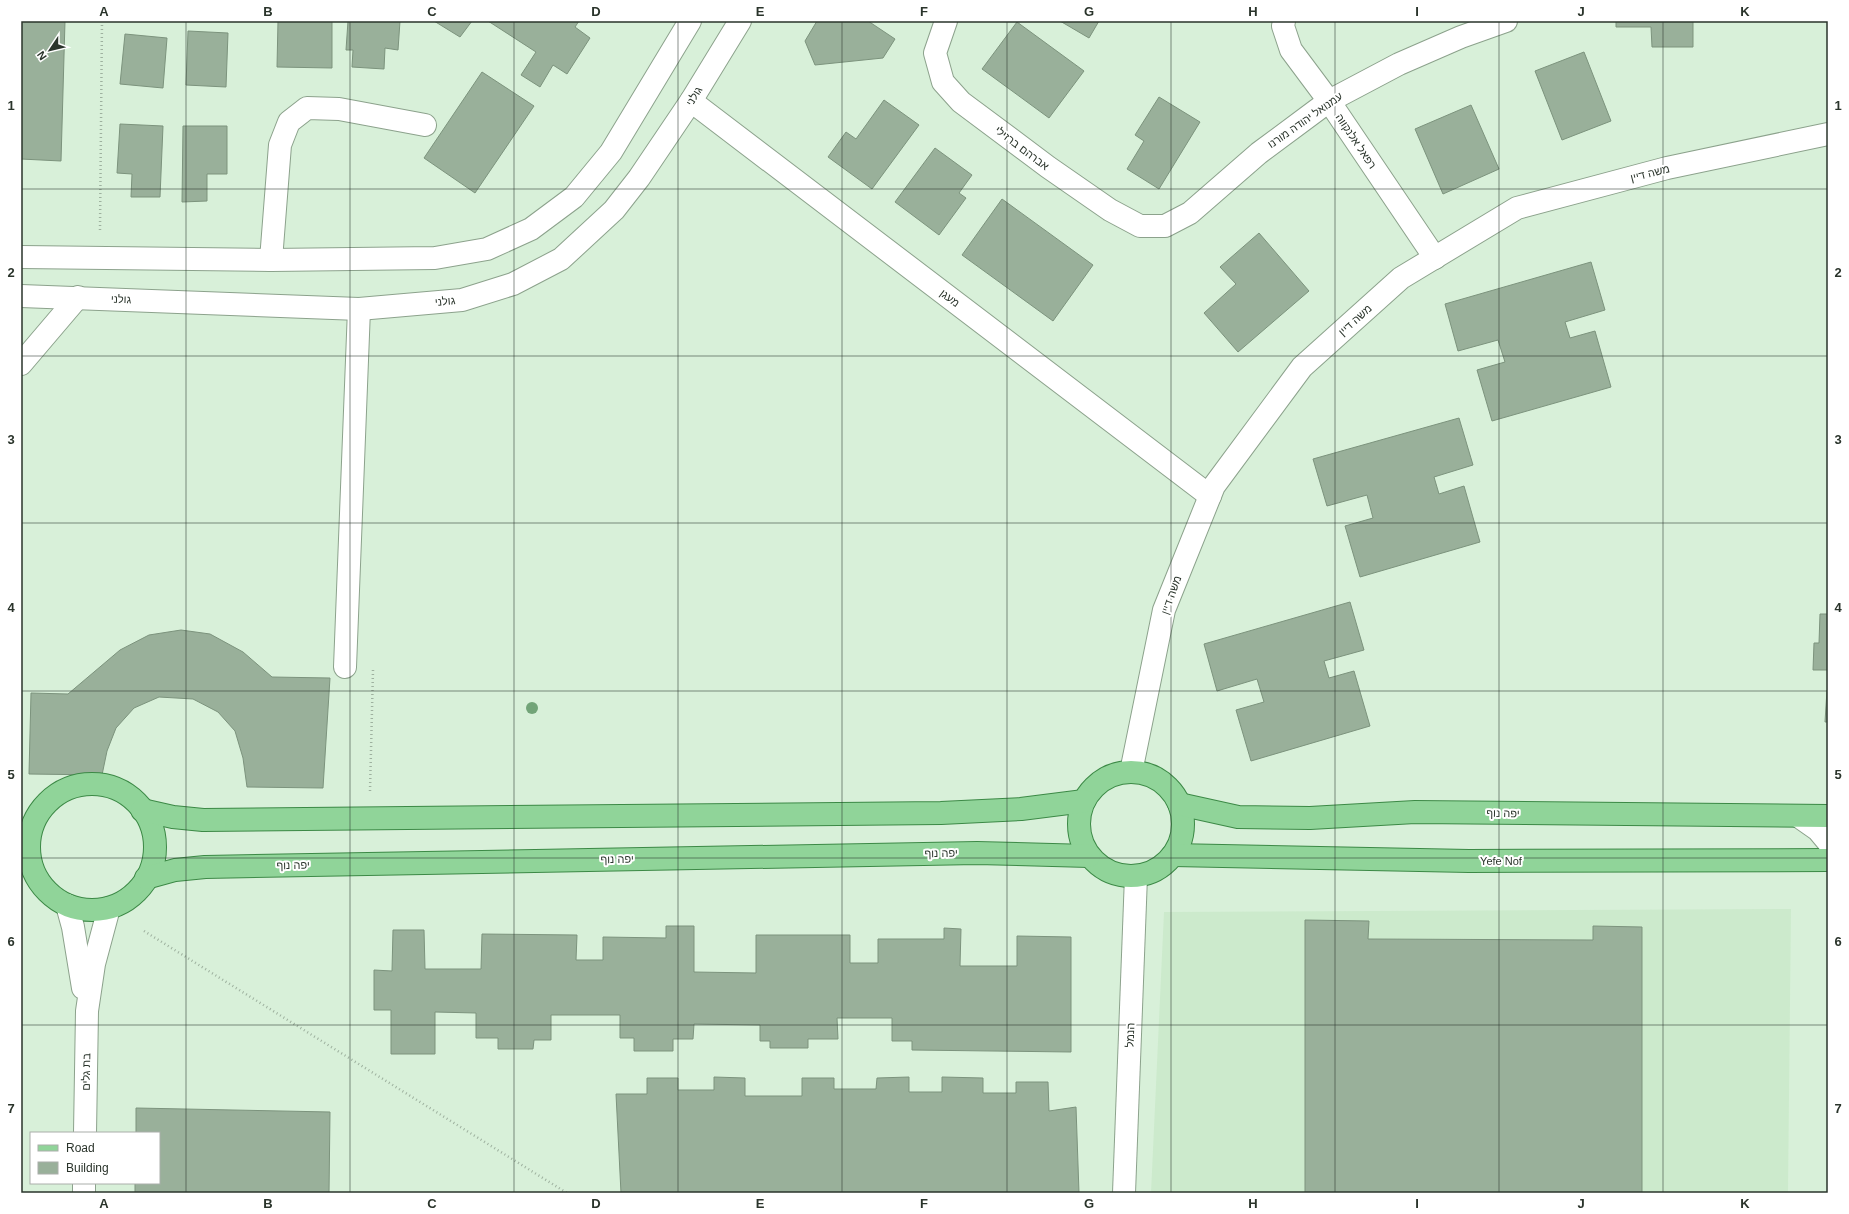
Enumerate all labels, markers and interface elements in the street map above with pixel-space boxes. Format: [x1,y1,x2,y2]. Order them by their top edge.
text: A [99,4,109,19]
text: B [263,4,273,19]
text: C [427,4,437,19]
text: D [591,4,601,19]
text: E [756,4,765,19]
text: F [920,4,928,19]
text: G [1084,4,1094,19]
text: H [1248,4,1258,19]
text: I [1415,4,1419,19]
text: J [1577,4,1585,19]
text: K [1740,4,1750,19]
north arrow [30,30,70,70]
text: N [35,49,49,62]
street label: גולני [683,84,705,108]
street label: עמנואל יהודה מורנו [1265,90,1345,150]
text: 1 [7,98,15,113]
text: 1 [1834,98,1842,113]
street label: רפאל אלנקווה [1333,111,1379,171]
street label: אברהם ברזילי [993,124,1051,172]
street label: משה דיין [1629,162,1671,184]
text: 2 [7,265,15,280]
text: 2 [1834,265,1842,280]
street label: מעגן [938,287,962,309]
street label: גולני [111,293,132,305]
street label: גולני [434,294,456,308]
street label: משה דיין [1336,302,1374,338]
text: 3 [7,432,15,447]
text: 3 [1834,432,1842,447]
street label: משה דיין [1158,574,1184,616]
text: 4 [7,600,15,615]
text: 4 [1834,600,1842,615]
text: 5 [7,767,15,782]
text: 5 [1834,767,1842,782]
street label: יפה נוף [1486,807,1520,819]
street label: יפה נוף [924,847,958,859]
street label: יפה נוף [600,853,634,865]
street label: Yefe Nof [1480,855,1523,867]
street label: יפה נוף [276,859,310,871]
text: 6 [7,934,15,949]
text: 6 [1834,934,1842,949]
street label: הנמל [1124,1023,1136,1047]
street label: בת גלים [80,1053,92,1091]
text: 7 [7,1101,15,1116]
text: 7 [1834,1101,1842,1116]
legend [30,1132,160,1184]
text: Road [66,1141,95,1155]
text: Building [66,1161,109,1175]
text: A [99,1196,109,1211]
text: B [263,1196,273,1211]
text: C [427,1196,437,1211]
text: D [591,1196,601,1211]
text: E [756,1196,765,1211]
text: F [920,1196,928,1211]
text: G [1084,1196,1094,1211]
text: H [1248,1196,1258,1211]
text: I [1415,1196,1419,1211]
text: J [1577,1196,1585,1211]
text: K [1740,1196,1750,1211]

